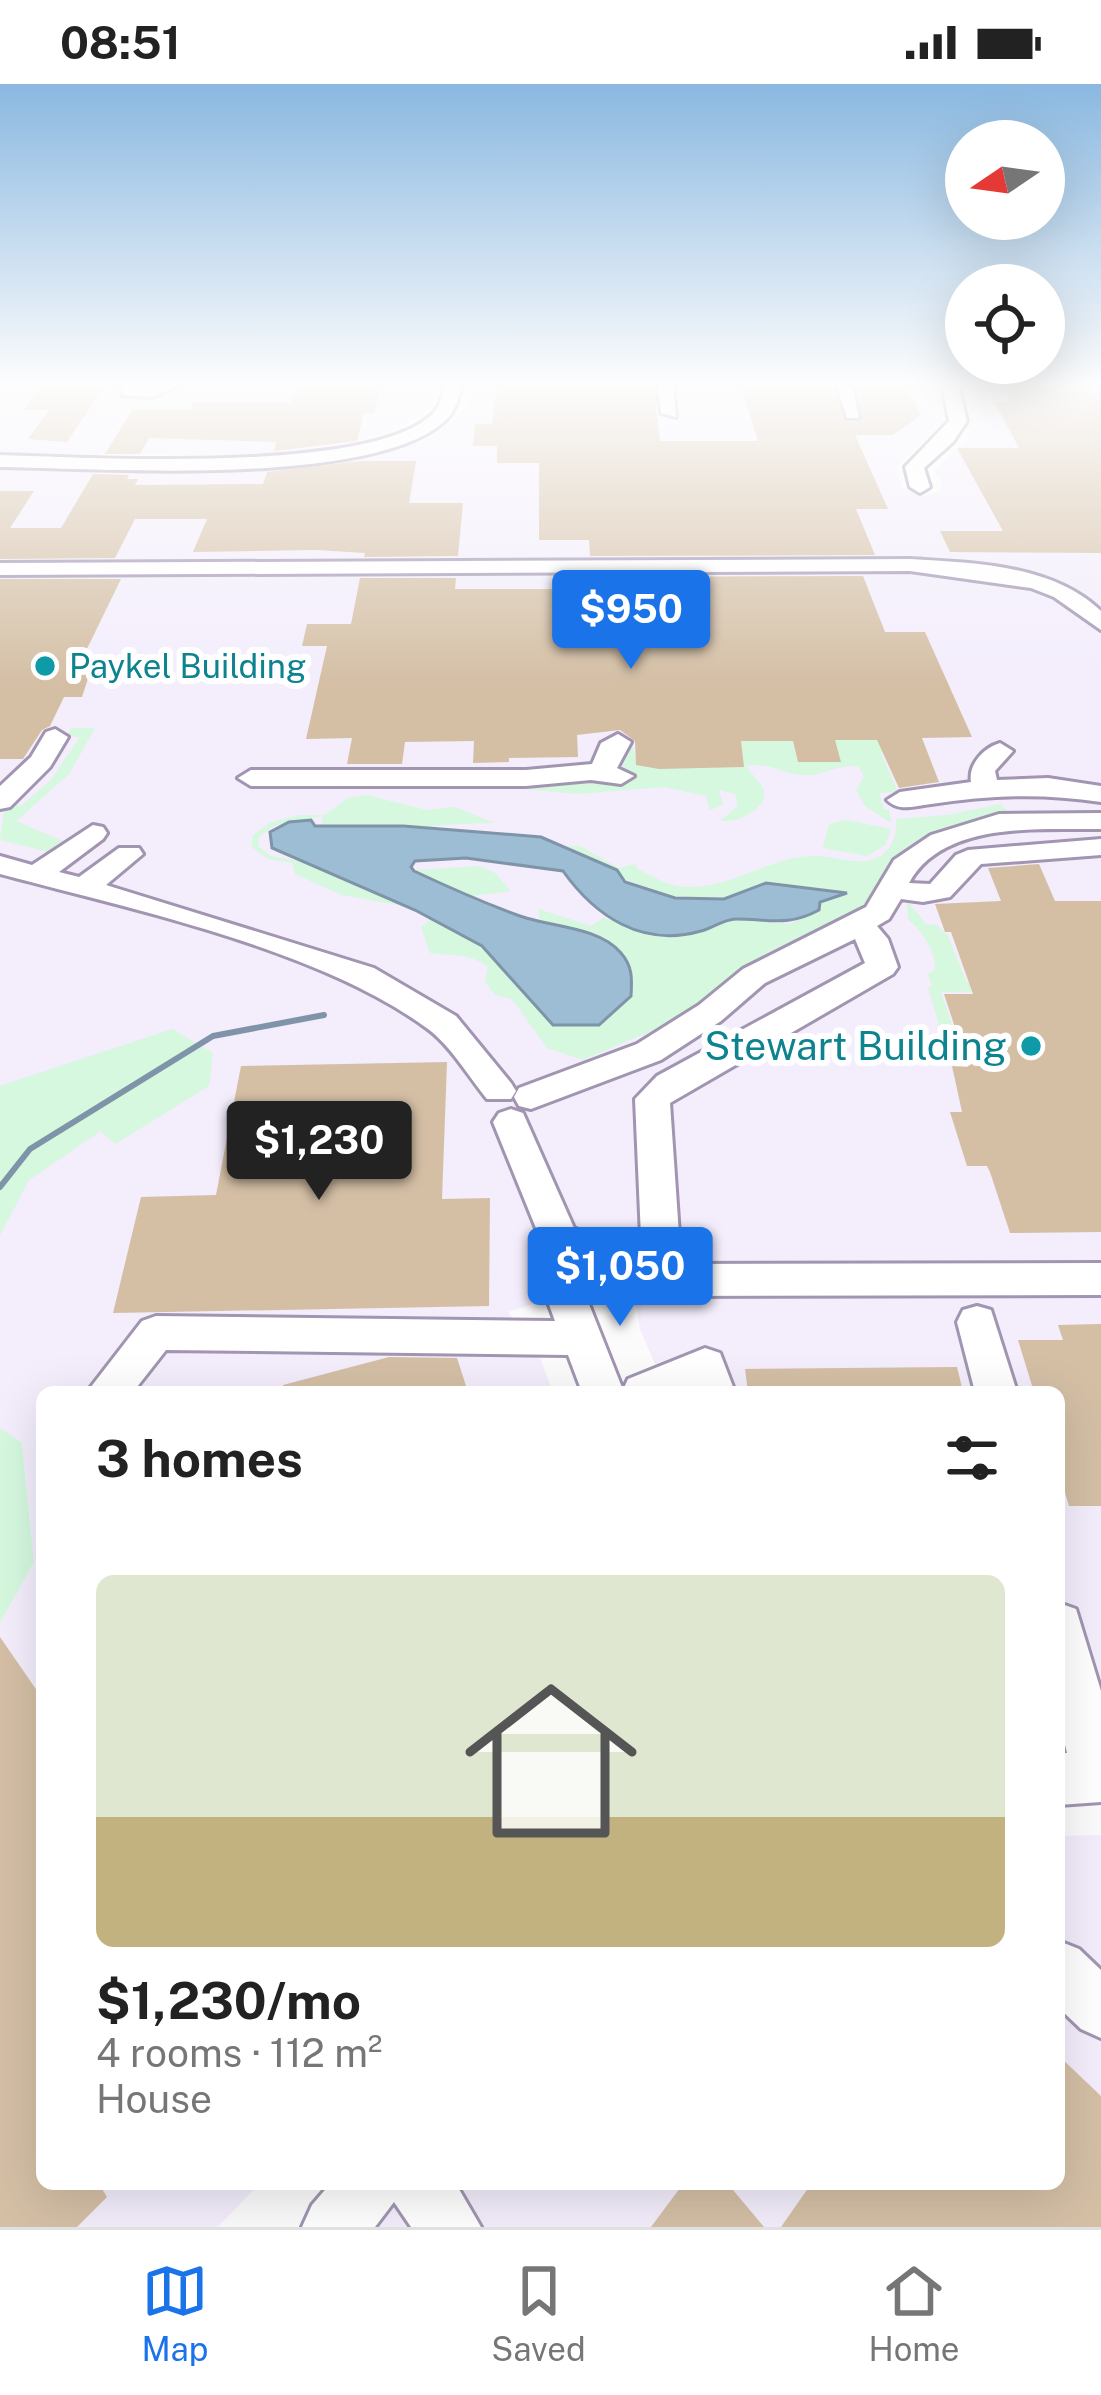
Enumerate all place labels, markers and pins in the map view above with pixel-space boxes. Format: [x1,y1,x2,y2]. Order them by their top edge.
pin: $950 [560,570,702,672]
place label: Paykel Building [69,647,306,685]
marker: Paykel Building [32,653,58,679]
place label: Stewart Building [704,1023,1007,1069]
marker: Stewart Building [1018,1033,1044,1059]
pin: $1,230 [221,1101,417,1203]
pin: $1,050 [522,1227,718,1329]

